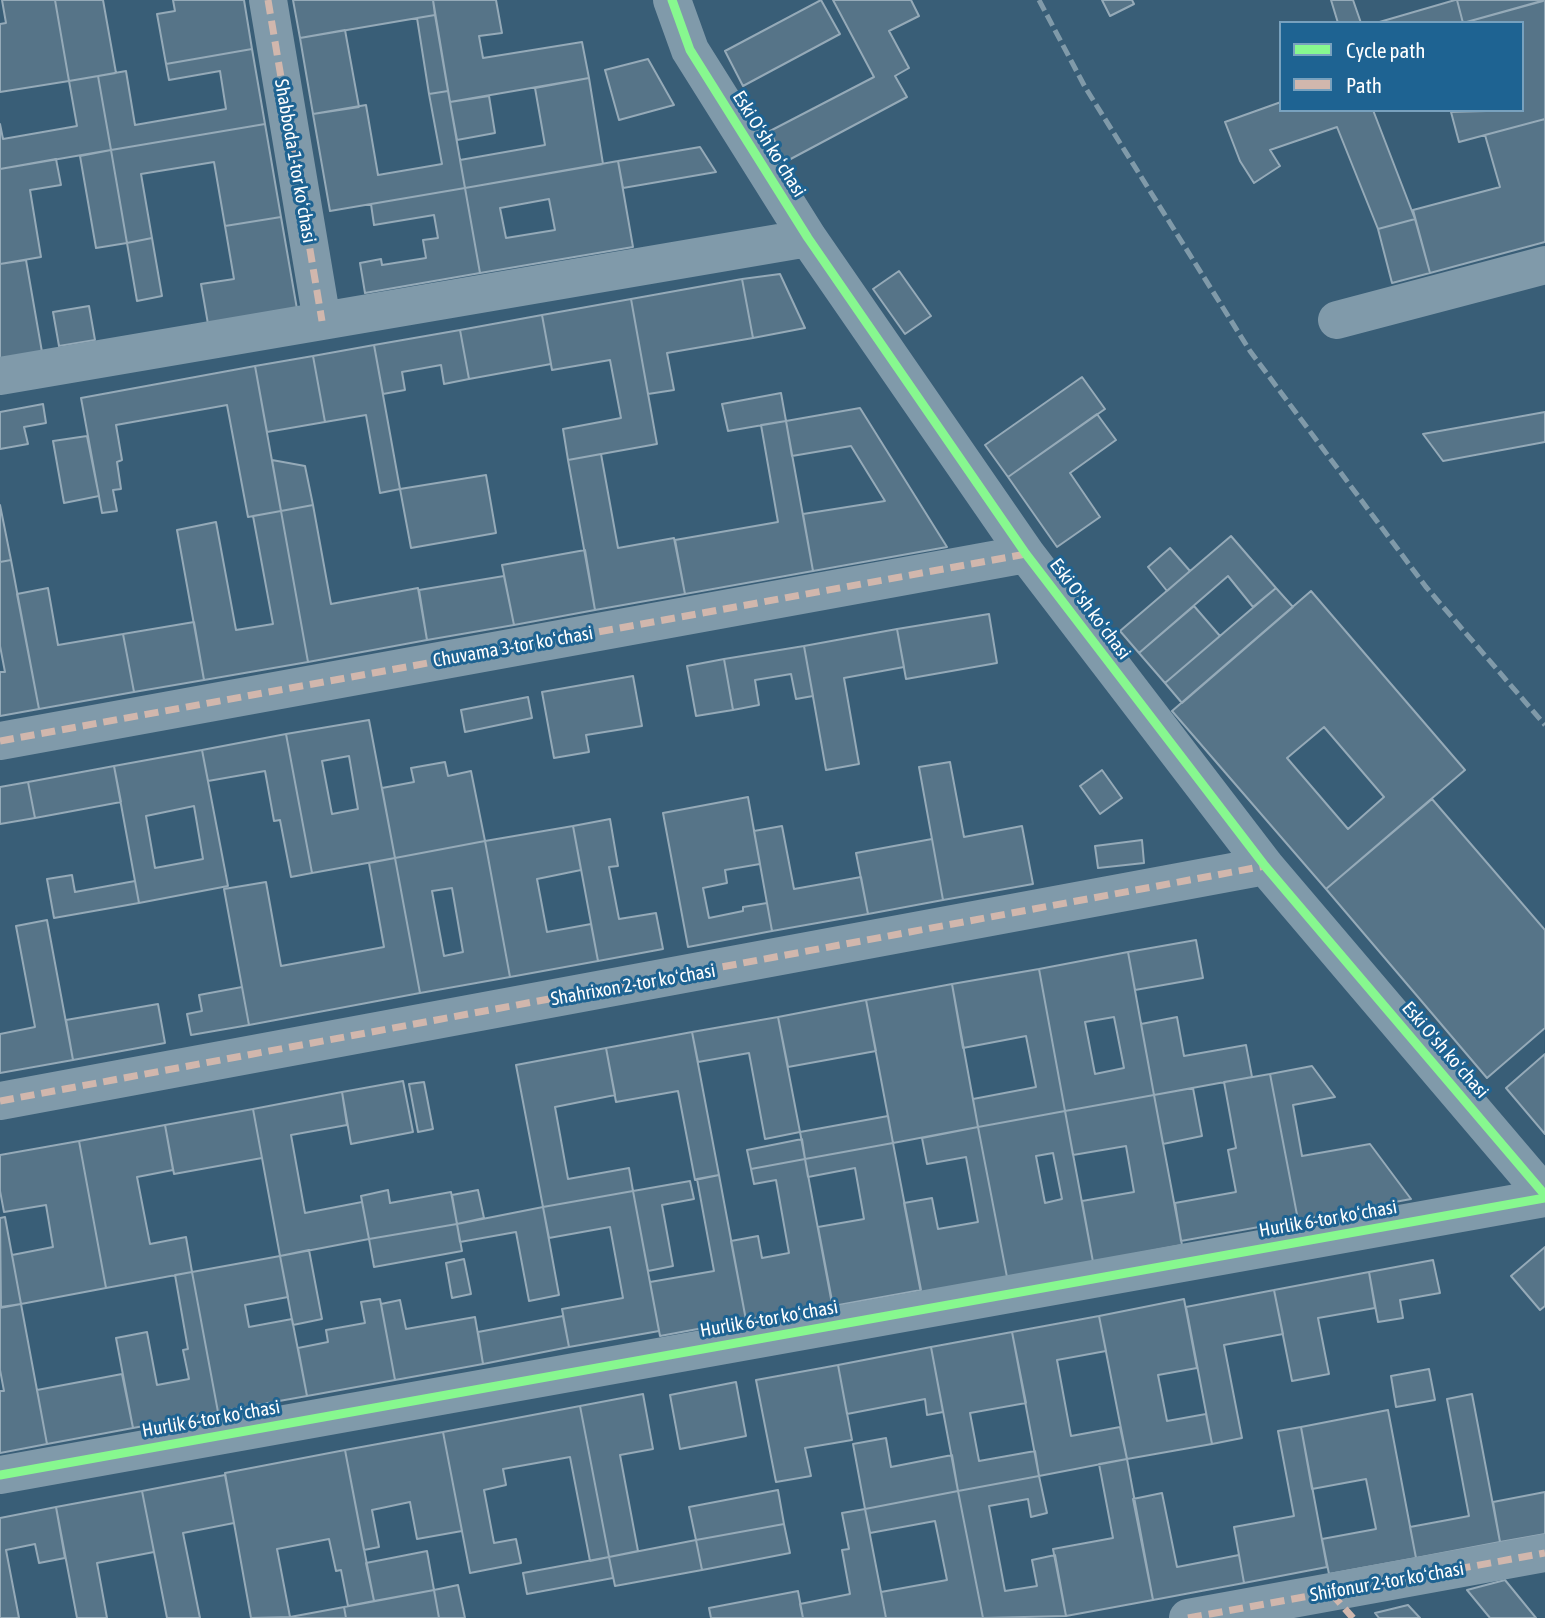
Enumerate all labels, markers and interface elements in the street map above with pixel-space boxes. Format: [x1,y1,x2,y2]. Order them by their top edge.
legend [1279,21,1524,112]
text: Cycle path [1346,38,1425,62]
text: Path [1346,73,1382,97]
street label: Shabboda 1-tor koʻchasi [269,77,321,245]
street label: Eski Oʻsh koʻchasi [727,87,811,201]
street label: Eski Oʻsh koʻchasi [1045,554,1135,664]
street label: Chuvama 3-tor koʻchasi [431,622,595,672]
street label: Shahrixon 2-tor koʻchasi [549,959,717,1011]
street label: Eski Oʻsh koʻchasi [1397,997,1493,1103]
street label: Hurlik 6-tor koʻchasi [1257,1196,1399,1242]
street label: Hurlik 6-tor koʻchasi [698,1296,840,1342]
street label: Hurlik 6-tor koʻchasi [140,1396,282,1442]
street label: Shifonur 2-tor koʻchasi [1308,1557,1466,1607]

